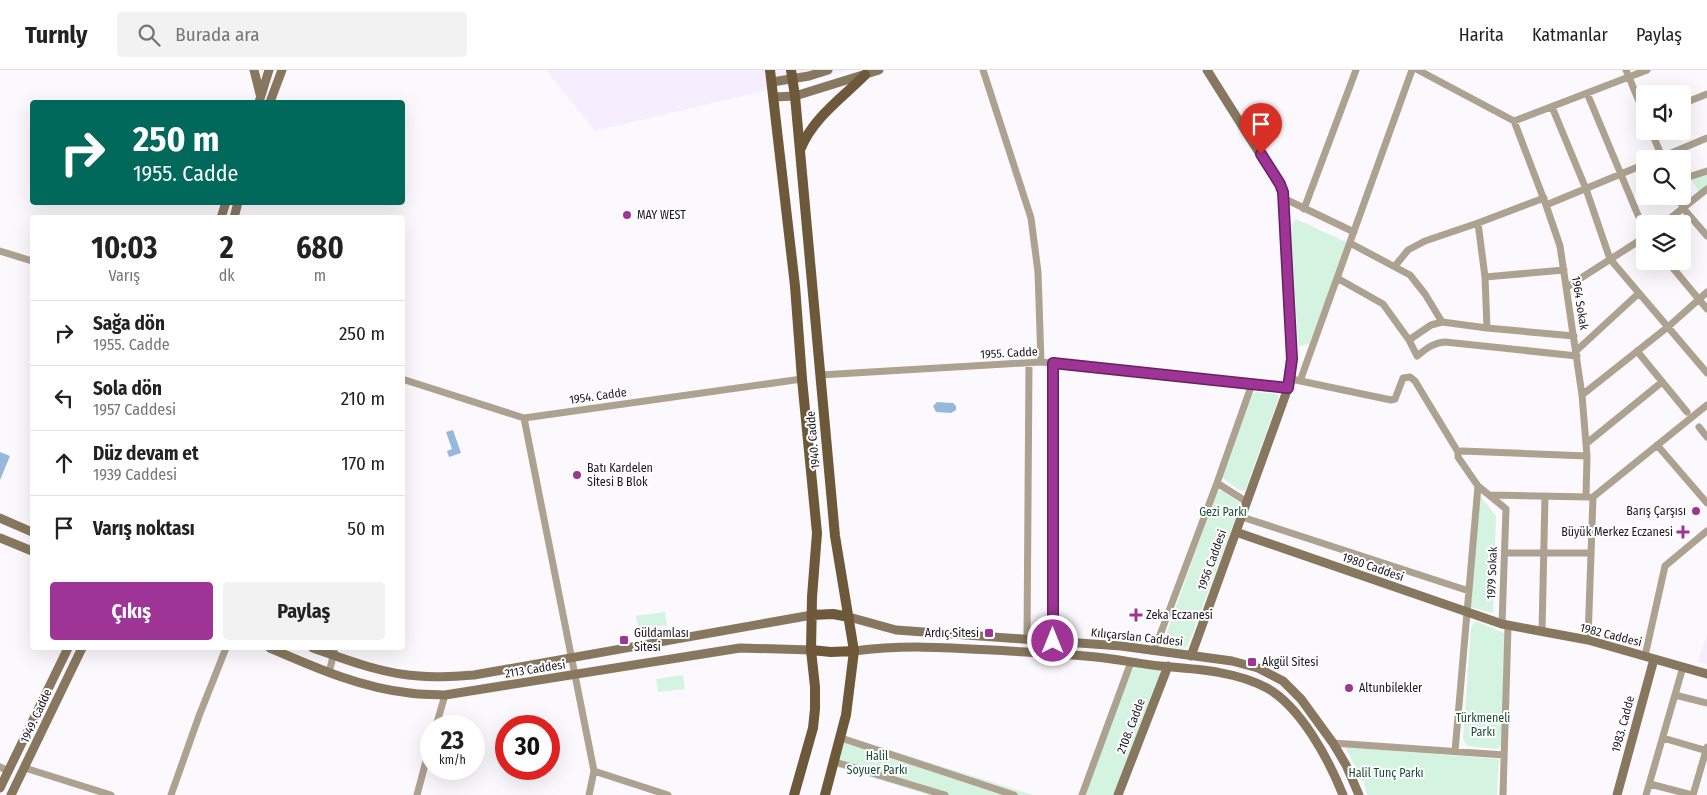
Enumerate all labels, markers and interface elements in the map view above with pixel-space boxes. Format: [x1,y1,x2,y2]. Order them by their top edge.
search box [117,12,467,57]
text: Turnly [25,21,87,49]
icon: search [135,21,163,49]
text: Burada ara [175,23,260,46]
text: Harita [1459,24,1504,46]
text: Katmanlar [1532,24,1608,46]
text: Paylaş [1636,24,1682,46]
map controls [1636,85,1691,270]
button: sound [1636,85,1691,140]
pin [1240,103,1282,154]
icon: arrive [1247,110,1275,138]
text: 250 m [133,118,220,160]
icon: right [50,120,115,185]
button: search [1636,150,1691,205]
text: 1955. Cadde [133,160,238,187]
place label: MAY WEST [637,208,686,222]
marker: MAY WEST [621,209,633,221]
button: layers [1636,215,1691,270]
text: 10:03 [91,230,157,266]
text: 2 [220,230,234,266]
text: 680 [296,230,344,266]
text: Varış [108,266,140,285]
text: dk [219,266,235,285]
text: m [314,266,326,285]
street label: 1964 Sokak [1569,275,1591,331]
text: Sağa dön [93,312,165,335]
icon: right [50,319,78,347]
text: 250 m [339,322,385,345]
text: 1955. Cadde [93,335,170,354]
street label: 1955. Cadde [980,345,1038,361]
text: Sola dön [93,377,162,400]
icon: left [50,384,78,412]
street label: 1954. Cadde [568,385,628,407]
text: 210 m [341,387,385,410]
text: 1957 Caddesi [93,400,176,419]
street label: 1940. Cadde [803,410,823,470]
text: Düz devam et [93,442,199,465]
icon: ahead [50,449,78,477]
text: 170 m [341,452,385,475]
place label: Batı Kardelen Sİtesi B Blok [587,461,653,489]
text: 1939 Caddesi [93,465,177,484]
marker: Batı Kardelen Sİtesi B Blok [571,469,583,481]
place label: Barış Çarşısı [1626,504,1686,518]
park label: Gezi Parkı [1199,505,1247,519]
marker: Barış Çarşısı [1690,505,1702,517]
icon: arrive [50,514,78,542]
text: Varış noktası [93,517,195,540]
text: 50 m [347,517,385,540]
place label: Büyük Merkez Eczanesi [1561,525,1673,539]
marker: Büyük Merkez Eczanesi [1677,526,1689,538]
street label: 1956 Caddesi [1195,528,1229,592]
street label: 1979 Sokak [1484,546,1500,600]
street label: 1980 Caddesi [1340,550,1406,584]
button: Çıkış [50,582,213,640]
button: Paylaş [223,582,385,640]
place label: Zeka Eczanesi [1146,608,1213,622]
marker: Zeka Eczanesi [1130,609,1142,621]
position arrow [1026,614,1078,666]
street label: 1982 Caddesi [1579,621,1643,649]
street label: Kılıçarslan Caddesi [1090,625,1184,649]
place label: Güldamlası Sitesi [634,626,689,654]
place label: Ardıç Sitesi [925,626,979,640]
marker: Ardıç Sitesi [983,627,995,639]
marker: Güldamlası Sitesi [618,634,630,646]
place label: Akgül Sitesi [1262,655,1318,669]
marker: Akgül Sitesi [1246,656,1258,668]
street label: 2113 Caddesi [504,657,566,681]
place label: Altunbilekler [1359,681,1423,695]
marker: Altunbilekler [1343,682,1355,694]
street label: 1949. Cadde [17,687,55,745]
street label: 1983. Cadde [1609,694,1637,754]
street label: 2108. Cadde [1114,696,1148,756]
park label: Türkmeneli Parkı [1456,711,1510,739]
speed limit sign: 30 [495,715,560,780]
text: 23 [441,726,464,756]
park label: Halil Soyuer Parkı [846,749,908,777]
text: km/h [439,753,466,767]
park label: Halil Tunç Parkı [1348,766,1424,780]

